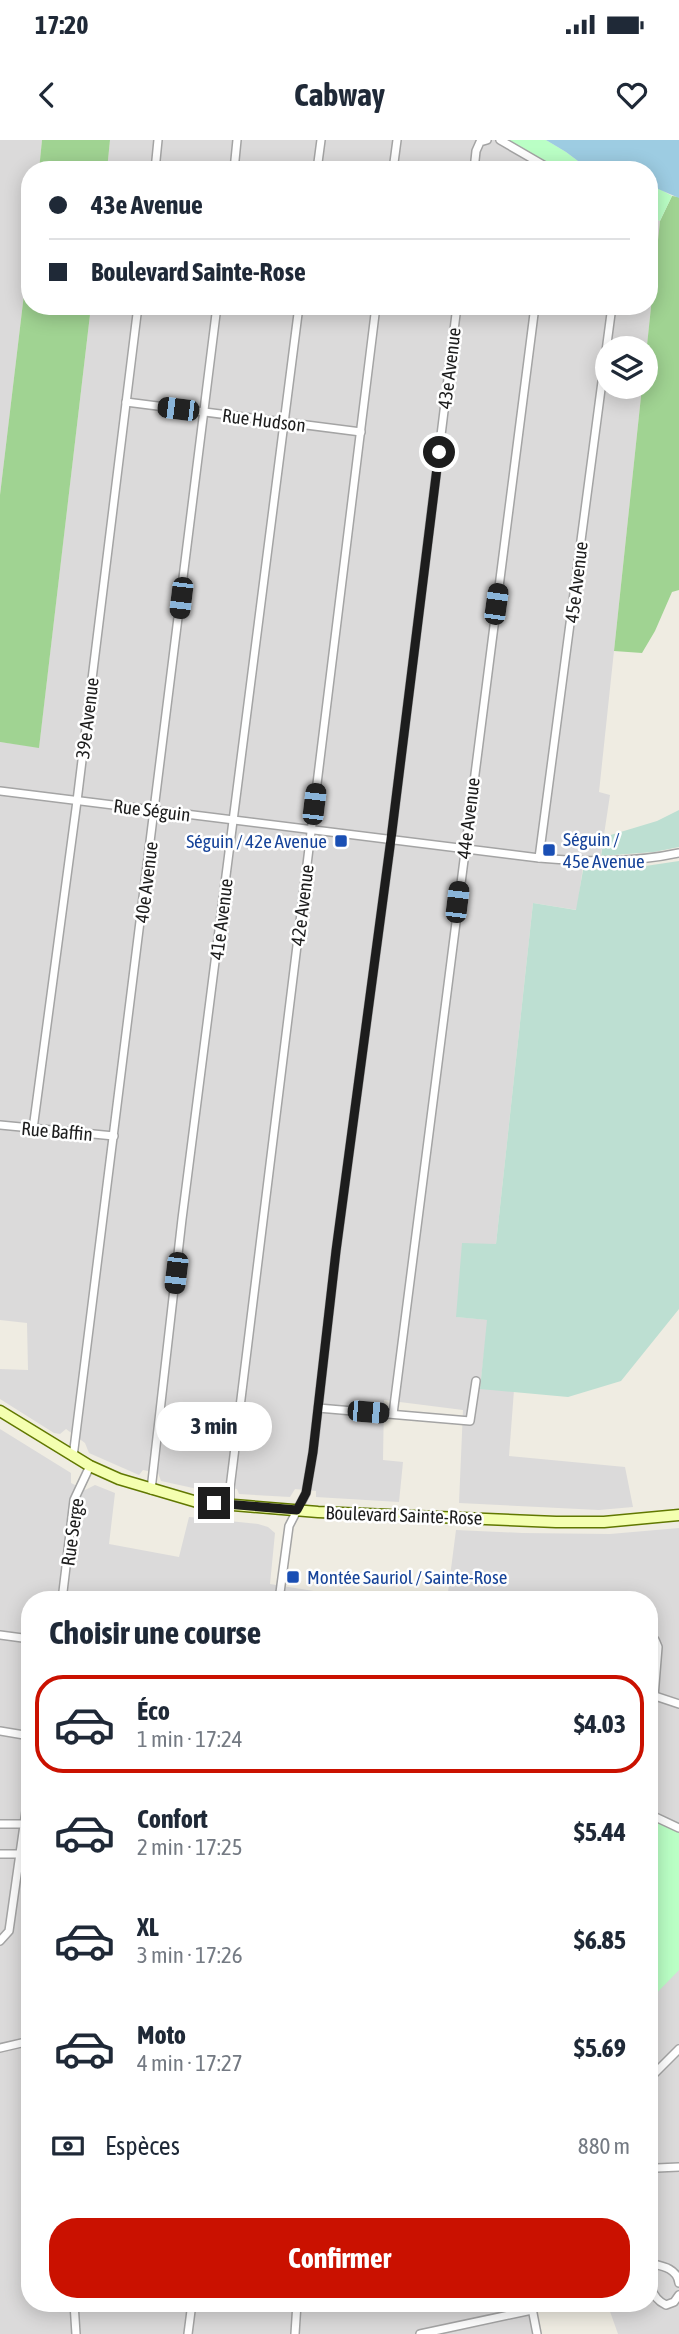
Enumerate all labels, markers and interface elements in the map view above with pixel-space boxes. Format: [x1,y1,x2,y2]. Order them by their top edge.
text: 17:20 [35,10,89,40]
icon: back [28,76,66,114]
text: Cabway [294,76,385,113]
icon: heart [613,76,651,114]
text: 43e Avenue [91,190,203,220]
text: Boulevard Sainte-Rose [91,257,306,287]
street label: 43e Avenue [433,326,465,410]
map controls [595,336,658,399]
button: layers [595,336,658,399]
car [156,396,201,422]
street label: Rue Hudson [221,404,307,436]
route start [423,436,455,468]
street label: 45e Avenue [560,540,592,624]
car [169,576,194,620]
car [483,582,510,626]
street label: 39e Avenue [71,676,103,760]
street label: 44e Avenue [452,776,484,860]
car [302,782,327,826]
street label: Rue Séguin [112,794,192,826]
place label: Séguin / 45e Avenue [563,828,645,872]
place label: Séguin / 42e Avenue [186,830,327,852]
marker: Séguin / 42e Avenue [333,833,349,849]
street label: 40e Avenue [130,840,162,924]
marker: Séguin / 45e Avenue [541,842,557,858]
street label: 42e Avenue [286,863,318,947]
street label: 41e Avenue [205,877,237,961]
car [445,880,470,924]
street label: Rue Baffin [20,1117,94,1145]
car [164,1251,189,1295]
car [347,1400,390,1424]
callout: 3 min [156,1402,272,1450]
text: 3 min [191,1413,237,1439]
route end [198,1487,230,1519]
street label: Rue Serge [56,1497,88,1567]
street label: Boulevard Sainte-Rose [325,1501,483,1529]
place label: Montée Sauriol / Sainte-Rose [307,1566,507,1588]
marker: Montée Sauriol / Sainte-Rose [285,1569,301,1585]
text: Choisir une course [49,1614,261,1651]
icon: car [53,1693,116,1756]
text: Éco [137,1696,170,1726]
text: $4.03 [574,1709,626,1739]
text: 1 min · 17:24 [137,1726,243,1752]
icon: car [53,1801,116,1864]
text: Confort [137,1804,208,1834]
text: $5.44 [574,1817,626,1847]
text: 2 min · 17:25 [137,1834,243,1860]
icon: car [53,1909,116,1972]
text: XL [137,1912,159,1942]
text: $6.85 [574,1925,626,1955]
text: 3 min · 17:26 [137,1942,243,1968]
icon: car [53,2017,116,2080]
text: Moto [137,2020,186,2050]
text: $5.69 [574,2033,626,2063]
text: 4 min · 17:27 [137,2050,243,2076]
icon: cash [49,2127,87,2165]
text: Espèces [105,2131,180,2161]
text: 880 m [578,2133,630,2159]
button: Confirmer [49,2218,630,2298]

